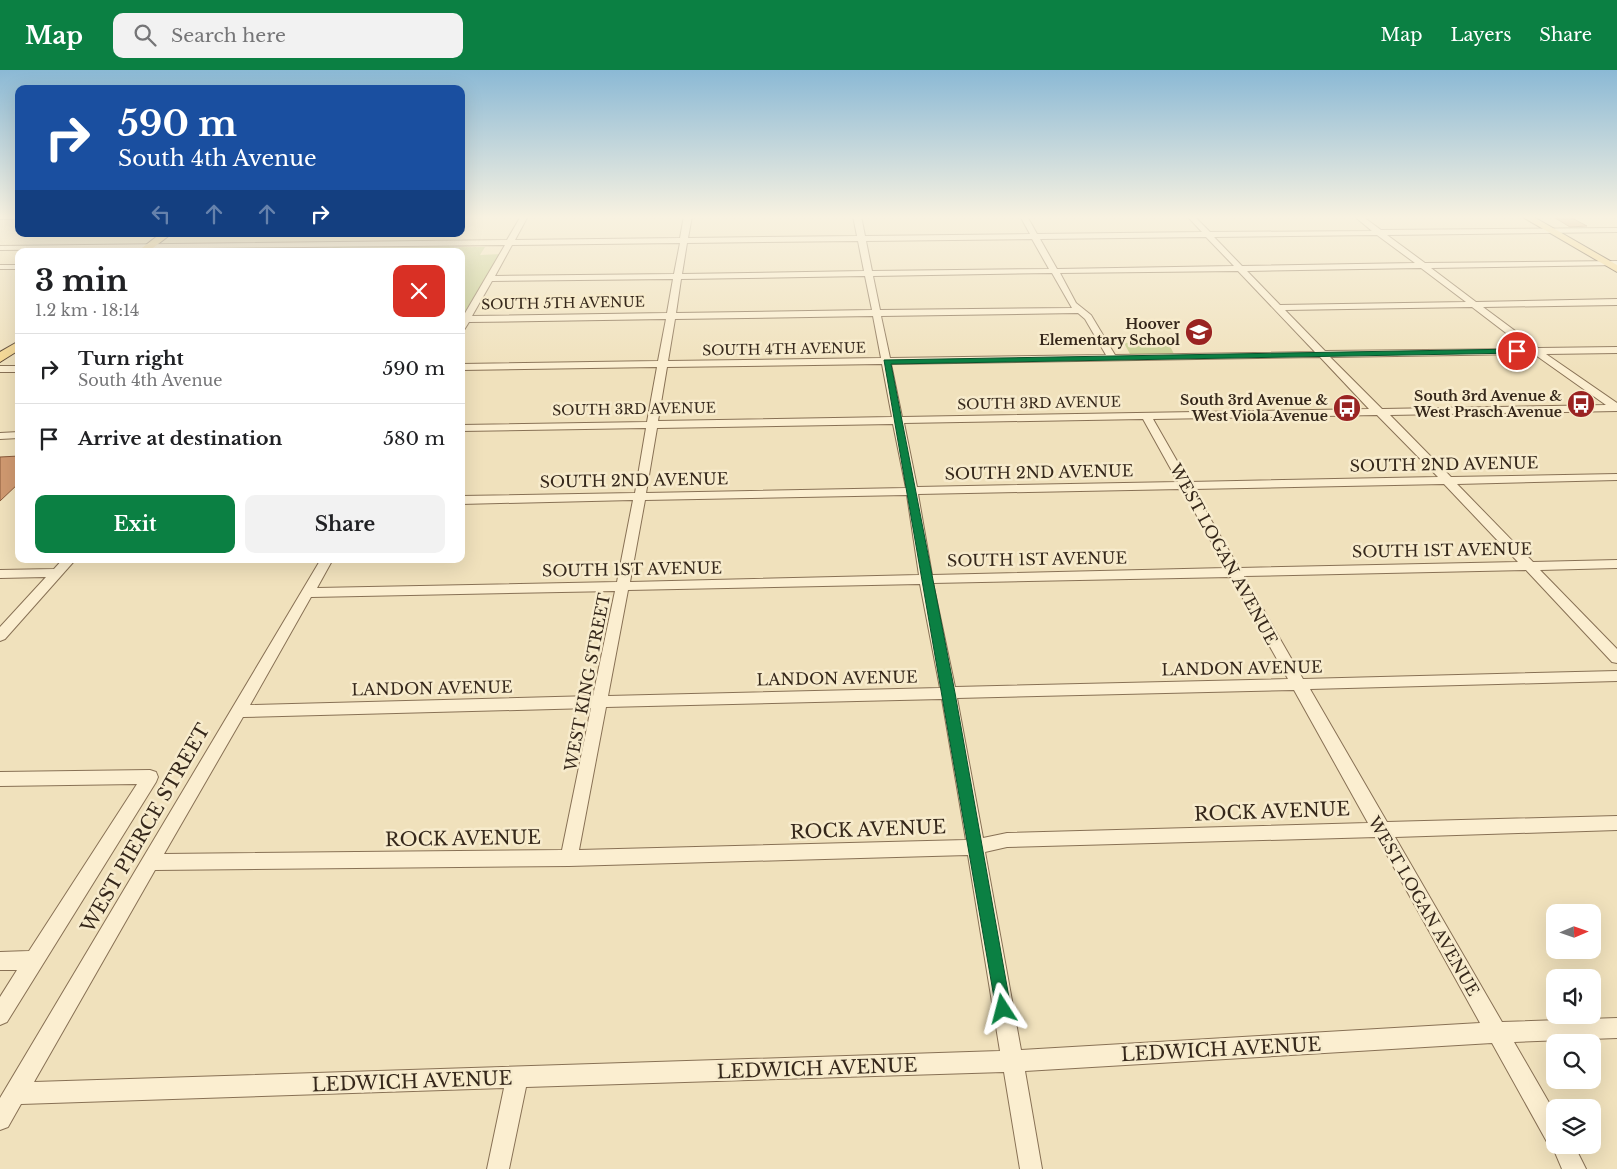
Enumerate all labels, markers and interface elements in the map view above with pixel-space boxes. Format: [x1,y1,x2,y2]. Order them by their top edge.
search box [113,13,463,58]
text: Map [25,21,83,50]
icon: search [131,21,159,49]
text: Search here [171,24,286,47]
text: Map [1381,24,1422,46]
text: Layers [1450,24,1511,46]
text: Share [1539,24,1592,46]
text: 590 m [118,102,237,145]
icon: right [35,105,100,170]
text: South 4th Avenue [118,145,317,172]
icon: left [147,200,175,228]
icon: ahead [200,200,228,228]
icon: ahead [253,200,281,228]
icon: right [306,200,334,228]
text: 3 min [35,262,128,299]
button: close [393,265,445,317]
street label: SOUTH 5TH AVENUE [481,293,645,313]
text: 1.2 km · 18:14 [35,300,139,320]
place label: Hoover Elementary School [1039,315,1180,349]
school or university icon: Hoover Elementary School [1184,317,1214,347]
pin [1496,330,1538,372]
icon: arrive [1503,337,1531,365]
street label: SOUTH 4TH AVENUE [702,339,866,359]
text: Turn right [78,347,184,370]
icon: right [35,355,63,383]
text: 590 m [383,357,445,380]
text: South 4th Avenue [78,370,222,390]
place label: South 3rd Avenue & West Prasch Avenue [1413,387,1563,421]
bus stop icon: South 3rd Avenue & West Prasch Avenue [1566,389,1596,419]
place label: South 3rd Avenue & West Viola Avenue [1180,391,1329,425]
street label: SOUTH 3RD AVENUE [957,393,1121,413]
bus stop icon: South 3rd Avenue & West Viola Avenue [1332,393,1362,423]
street label: SOUTH 3RD AVENUE [552,399,716,419]
icon: arrive [35,425,63,453]
text: Arrive at destination [78,427,282,450]
text: 580 m [383,427,445,450]
street label: SOUTH 2ND AVENUE [1349,452,1539,476]
street label: WEST LOGAN AVENUE [1165,459,1282,648]
street label: SOUTH 2ND AVENUE [944,460,1134,484]
street label: SOUTH 2ND AVENUE [539,468,729,492]
button: Exit [35,495,235,553]
button: Share [245,495,445,553]
street label: SOUTH 1ST AVENUE [1352,538,1532,562]
street label: SOUTH 1ST AVENUE [947,547,1127,571]
street label: SOUTH 1ST AVENUE [542,557,722,581]
street label: WEST KING STREET [560,591,614,774]
street label: LANDON AVENUE [1161,657,1323,679]
street label: LANDON AVENUE [756,667,918,689]
street label: LANDON AVENUE [351,677,513,699]
street label: WEST PIERCE STREET [76,720,215,938]
street label: ROCK AVENUE [1194,797,1350,826]
street label: WEST LOGAN AVENUE [1364,812,1484,999]
street label: ROCK AVENUE [790,815,946,844]
street label: ROCK AVENUE [385,826,541,851]
north arrow [1546,904,1601,959]
map controls [1546,904,1601,1154]
button: sound [1546,969,1601,1024]
position arrow [976,982,1028,1034]
street label: LEDWICH AVENUE [1120,1033,1322,1066]
button: search [1546,1034,1601,1089]
street label: LEDWICH AVENUE [716,1054,918,1083]
street label: LEDWICH AVENUE [311,1067,513,1096]
button: layers [1546,1099,1601,1154]

